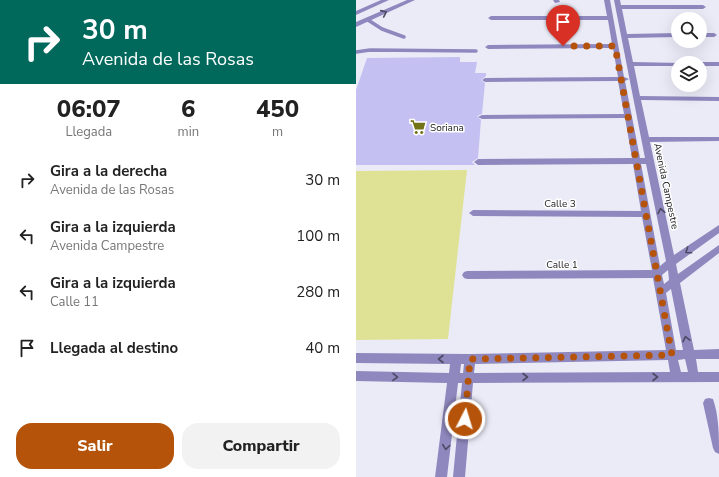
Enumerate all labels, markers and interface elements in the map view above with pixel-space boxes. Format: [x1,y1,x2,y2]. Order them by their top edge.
pin [546,5,580,46]
one-way arrow [380,10,387,18]
text: 30 m [82,11,148,49]
icon: arrive [552,11,574,33]
map controls [671,12,707,92]
button: search [671,12,707,48]
icon: right [16,16,68,68]
text: Avenida de las Rosas [82,47,254,71]
button: layers [671,56,707,92]
text: 06:07 [57,93,121,125]
text: 6 [181,93,196,125]
text: 450 [256,93,299,125]
supermarket icon: Soriana [409,118,427,136]
place label: Soriana [430,121,464,135]
text: Llegada [65,123,112,141]
text: min [178,123,199,141]
text: m [272,123,283,141]
street label: Avenida Campestre [650,142,682,231]
text: Gira a la derecha [50,161,167,181]
icon: right [16,169,38,191]
text: 30 m [305,170,340,190]
text: Avenida de las Rosas [50,181,174,199]
street label: Calle 3 [544,197,576,211]
one-way arrow [657,208,665,214]
text: Gira a la izquierda [50,217,176,237]
icon: left [16,225,38,247]
text: 100 m [296,226,340,246]
text: Avenida Campestre [50,237,164,255]
one-way arrow [685,246,692,253]
street label: Calle 1 [546,258,578,272]
text: Gira a la izquierda [50,273,176,293]
icon: left [16,281,38,303]
text: 280 m [296,282,340,302]
text: Calle 11 [50,293,99,311]
one-way arrow [683,335,691,342]
icon: arrive [16,337,38,359]
text: Llegada al destino [50,338,178,358]
text: 40 m [305,338,340,358]
one-way arrow [438,355,444,363]
one-way arrow [392,373,398,381]
one-way arrow [522,373,528,381]
one-way arrow [652,373,658,381]
position arrow [444,398,486,440]
button: Salir [16,423,174,469]
button: Compartir [182,423,340,469]
one-way arrow [442,444,451,450]

